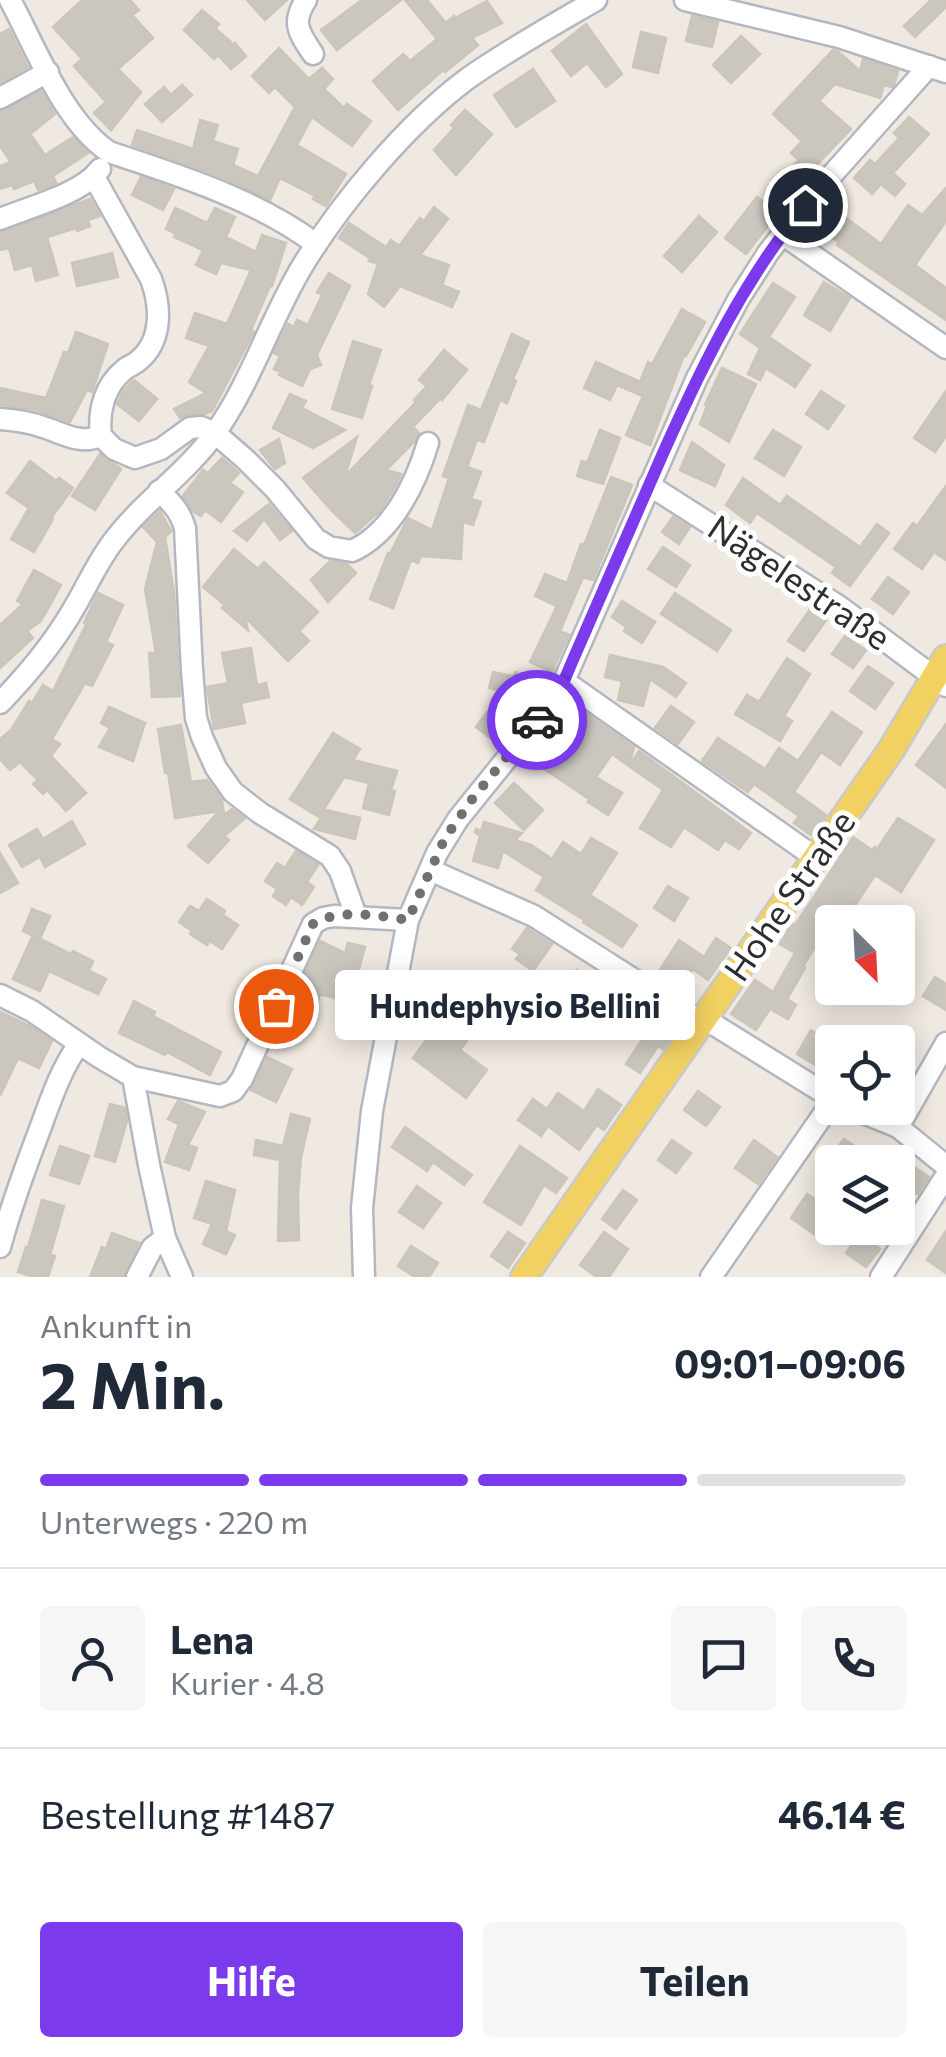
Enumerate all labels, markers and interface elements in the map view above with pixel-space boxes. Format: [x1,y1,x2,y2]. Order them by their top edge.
pin [763,163,848,248]
icon: home [778,178,833,233]
street label: Nägelestraße [701,504,900,658]
courier [487,670,587,770]
icon: car [510,693,565,748]
street label: Hohe Straße [713,801,862,988]
north arrow [815,905,915,1005]
map controls [815,905,915,1245]
pin [234,964,319,1049]
callout: Hundephysio Bellini [336,971,696,1041]
icon: bag [249,979,304,1034]
text: Hundephysio Bellini [369,985,661,1025]
button: locate [815,1025,915,1125]
button: layers [815,1145,915,1245]
text: Ankunft in [40,1305,192,1345]
text: 09:01–09:06 [674,1339,906,1386]
text: 2 Min. [40,1343,225,1422]
text: Unterwegs · 220 m [40,1501,308,1541]
button: person [40,1606,145,1711]
button: chat [671,1606,776,1711]
button: phone [801,1606,906,1711]
text: Lena [170,1615,254,1662]
text: Kurier · 4.8 [170,1662,325,1702]
text: Bestellung #1487 [40,1790,335,1837]
text: 46.14 € [778,1790,906,1837]
button: Hilfe [40,1922,463,2037]
button: Teilen [483,1922,906,2037]

